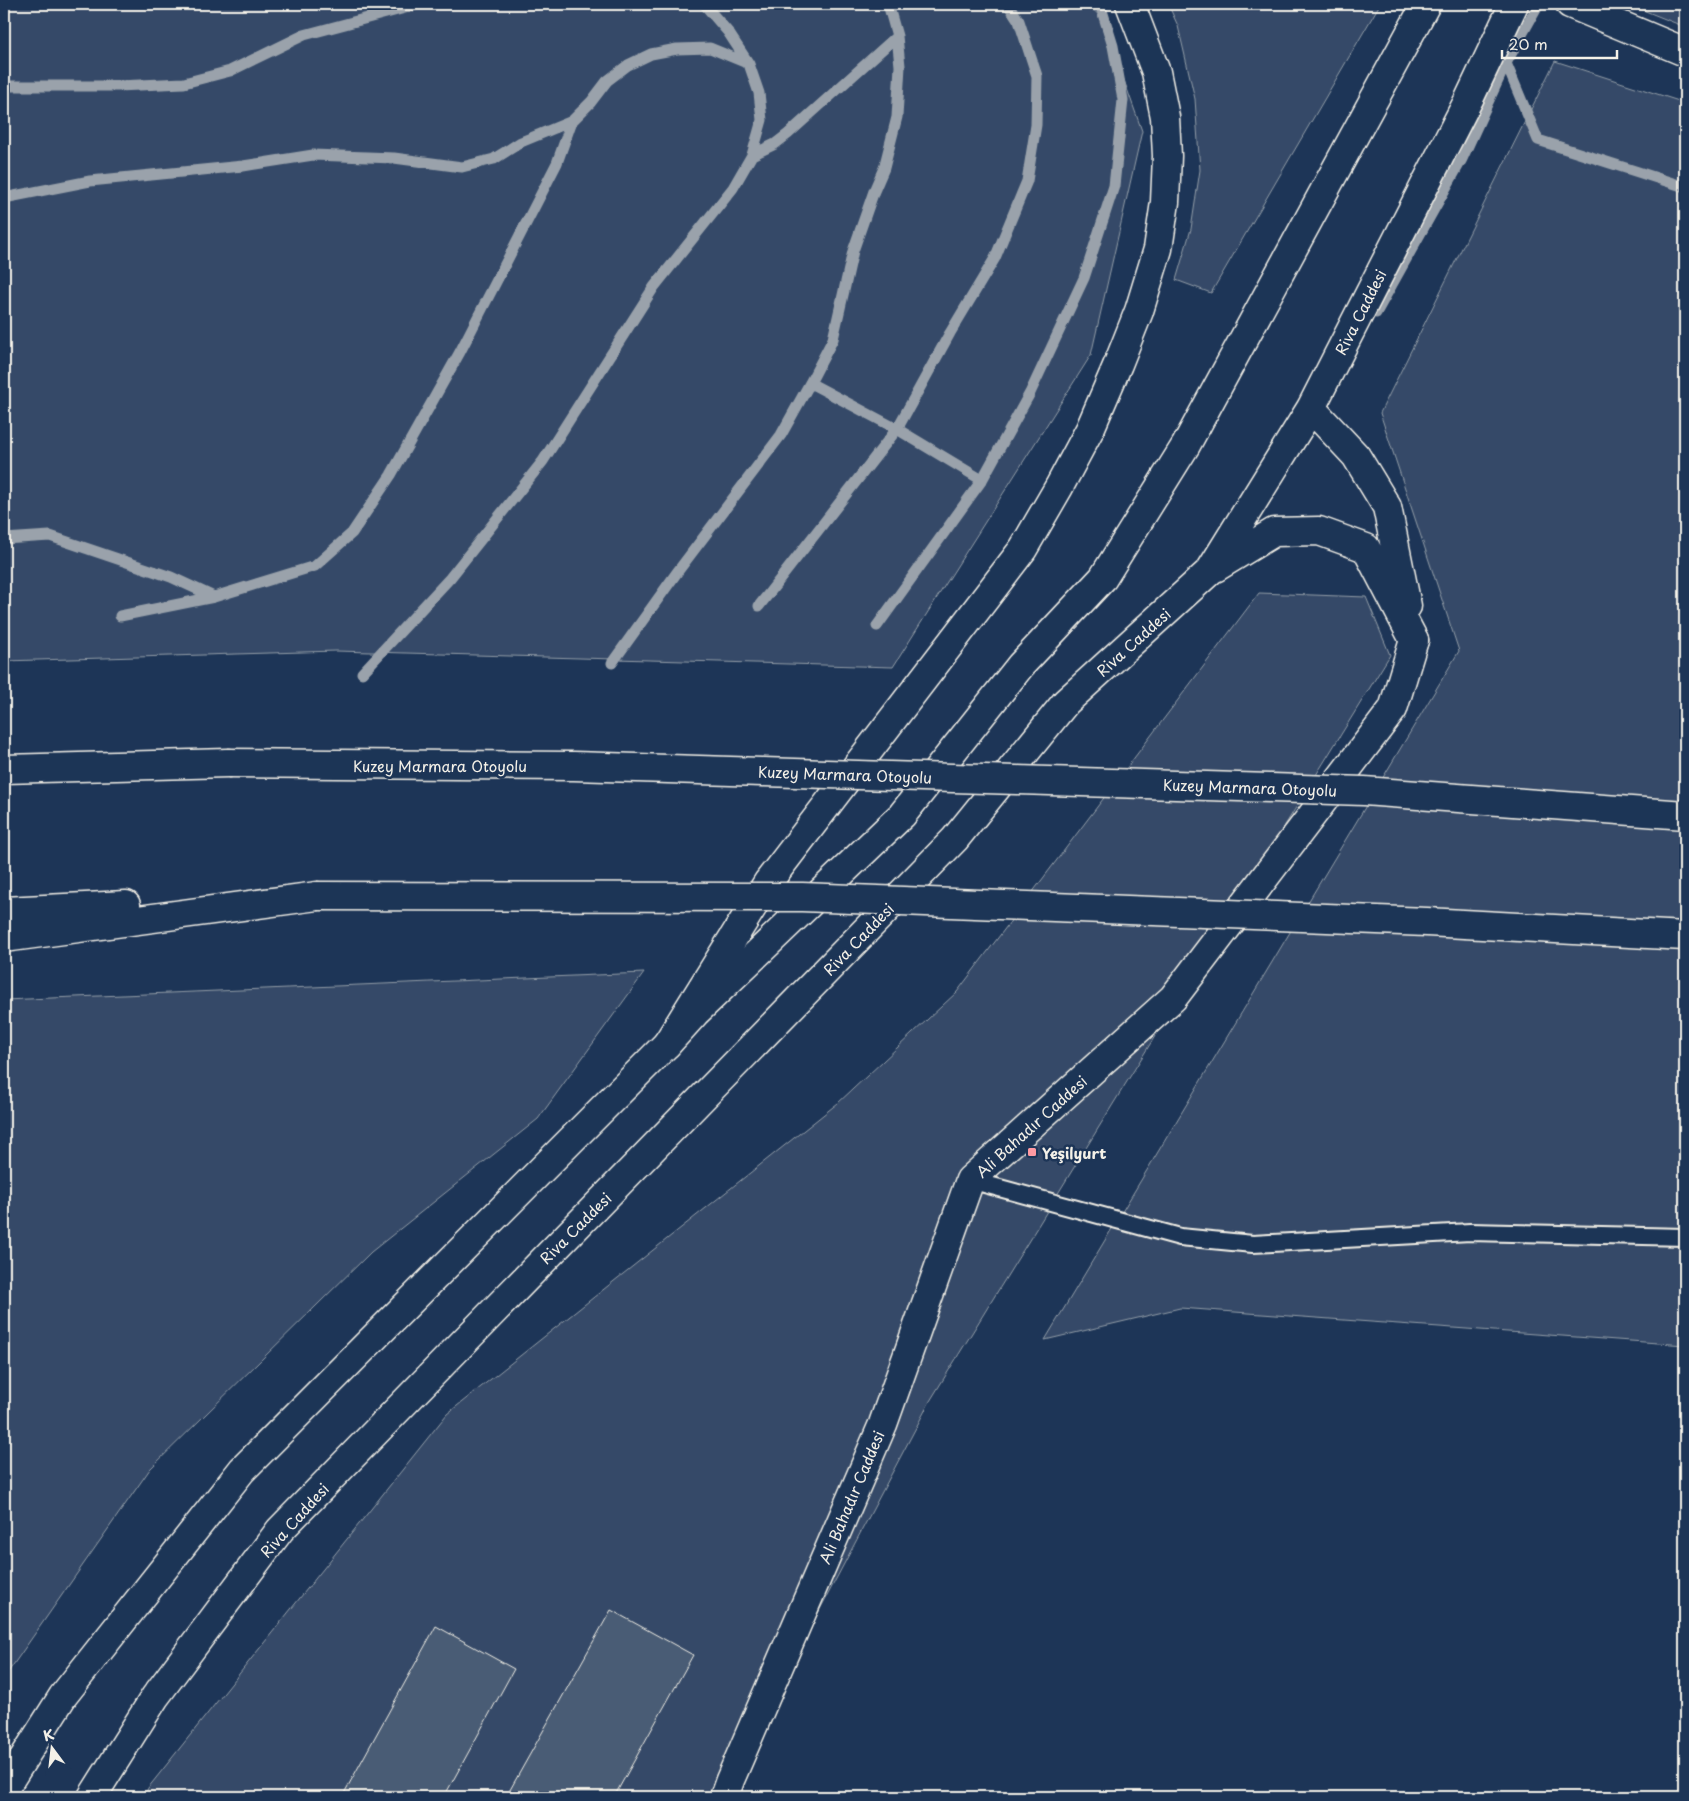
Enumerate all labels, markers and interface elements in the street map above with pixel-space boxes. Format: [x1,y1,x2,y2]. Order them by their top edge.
scale bar [1502,28,1616,60]
text: 20 m [1509,32,1548,55]
street label: Riva Caddesi [1329,265,1391,359]
street label: Riva Caddesi [1091,602,1175,682]
street label: Kuzey Marmara Otoyolu [353,754,527,777]
street label: Kuzey Marmara Otoyolu [758,759,932,789]
street label: Kuzey Marmara Otoyolu [1163,772,1337,802]
street label: Riva Caddesi [817,897,899,981]
street label: Ali Bahadır Caddesi [970,1070,1092,1182]
place label: Yeşilyurt [1042,1141,1106,1164]
marker: Yeşilyurt [1026,1146,1038,1158]
street label: Riva Caddesi [534,1187,616,1269]
street label: Ali Bahadır Caddesi [813,1427,889,1567]
street label: Riva Caddesi [254,1478,334,1562]
text: K [41,1723,56,1746]
north arrow [28,1724,78,1774]

